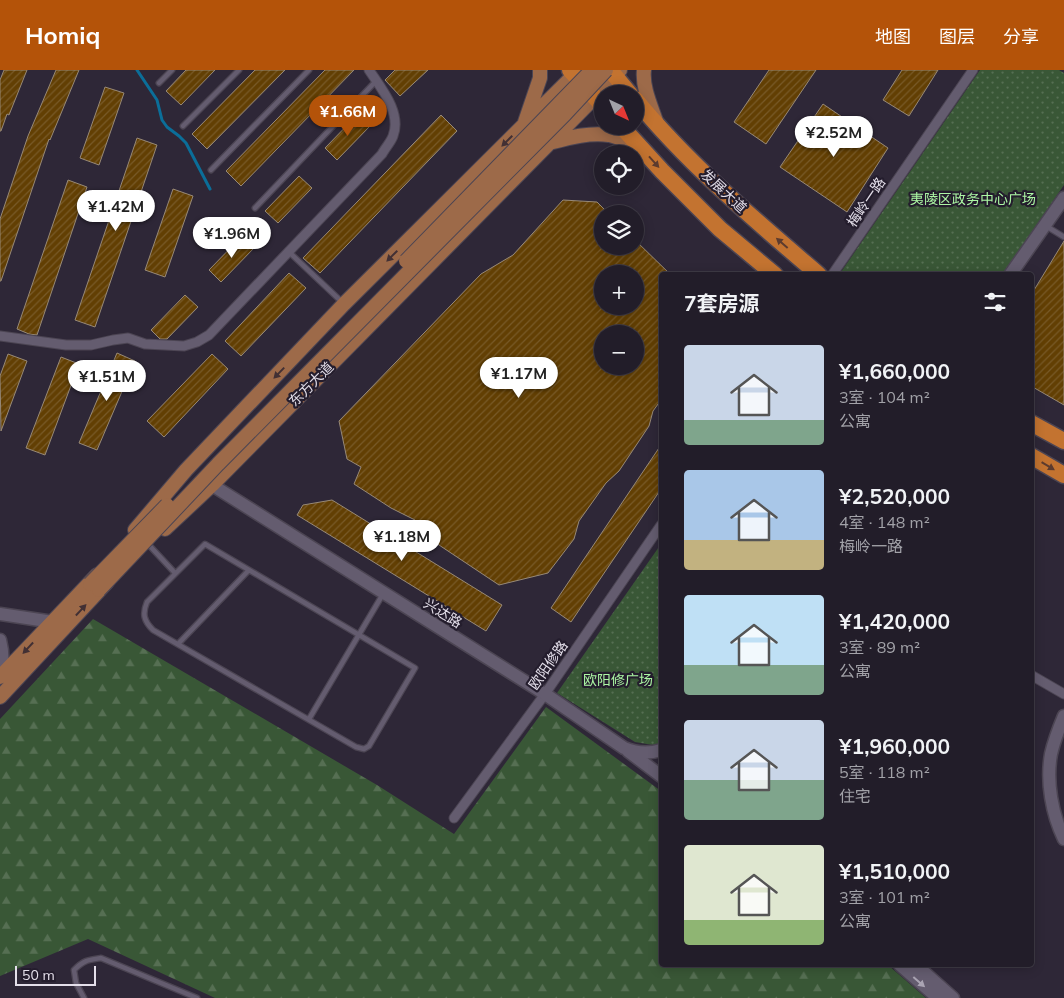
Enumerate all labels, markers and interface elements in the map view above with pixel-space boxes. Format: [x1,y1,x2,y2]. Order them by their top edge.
text: Homiq [25,20,101,50]
text: 地图 [875,25,911,48]
text: 图层 [939,25,975,48]
text: 分享 [1003,25,1039,48]
north arrow [594,85,644,135]
map controls [594,85,644,375]
pin: ¥1.66M [307,94,389,137]
text: ¥1.66M [320,101,376,121]
pin: ¥2.52M [793,116,875,158]
text: ¥2.52M [806,122,862,142]
one-way arrow [501,135,513,147]
button: locate [594,145,644,195]
one-way arrow [648,156,660,168]
street label: 发展大道 [697,165,751,217]
street label: 梅岭一路 [843,174,889,230]
pin: ¥1.42M [75,190,157,232]
park label: 夷陵区政务中心广场 [910,190,1036,208]
text: ¥1.42M [88,196,144,216]
button: layers [594,205,644,255]
pin: ¥1.96M [191,216,273,259]
text: ¥1.96M [204,223,260,243]
one-way arrow [776,238,788,249]
one-way arrow [386,250,398,262]
button: + [594,265,644,315]
icon: filters [981,288,1009,316]
text: 7套房源 [684,290,760,316]
button: − [594,325,644,375]
pin: ¥1.17M [478,356,560,399]
street label: 东方大道 [285,358,337,410]
text: ¥1,660,000 [839,358,950,384]
pin: ¥1.51M [66,360,148,402]
text: ¥1.17M [491,363,547,383]
icon: home [724,365,784,425]
text: ¥1.51M [79,366,135,386]
one-way arrow [273,366,285,378]
text: 3室 · 104 m² [839,387,930,407]
text: 公寓 [839,411,871,431]
one-way arrow [1041,461,1054,470]
text: ¥2,520,000 [839,483,950,509]
icon: home [724,490,784,550]
text: 4室 · 148 m² [839,512,930,532]
pin: ¥1.18M [361,520,443,562]
text: ¥1.18M [374,526,430,546]
text: 梅岭一路 [839,536,903,556]
street label: 兴达路 [420,594,466,632]
one-way arrow [75,604,87,616]
text: ¥1,420,000 [839,608,950,634]
icon: home [724,615,784,675]
street label: 欧阳修路 [525,637,571,693]
text: 3室 · 89 m² [839,637,920,657]
one-way arrow [22,642,34,654]
text: 公寓 [839,661,871,681]
park label: 欧阳修广场 [583,671,653,689]
text: ¥1,960,000 [839,733,950,759]
icon: home [724,740,784,800]
text: 5室 · 118 m² [839,762,930,782]
text: 住宅 [839,786,871,806]
text: ¥1,510,000 [839,858,950,884]
icon: home [724,865,784,925]
text: 3室 · 101 m² [839,887,930,907]
text: 公寓 [839,911,871,931]
scale bar [15,963,96,986]
text: 50 m [22,966,55,984]
one-way arrow [913,976,926,987]

